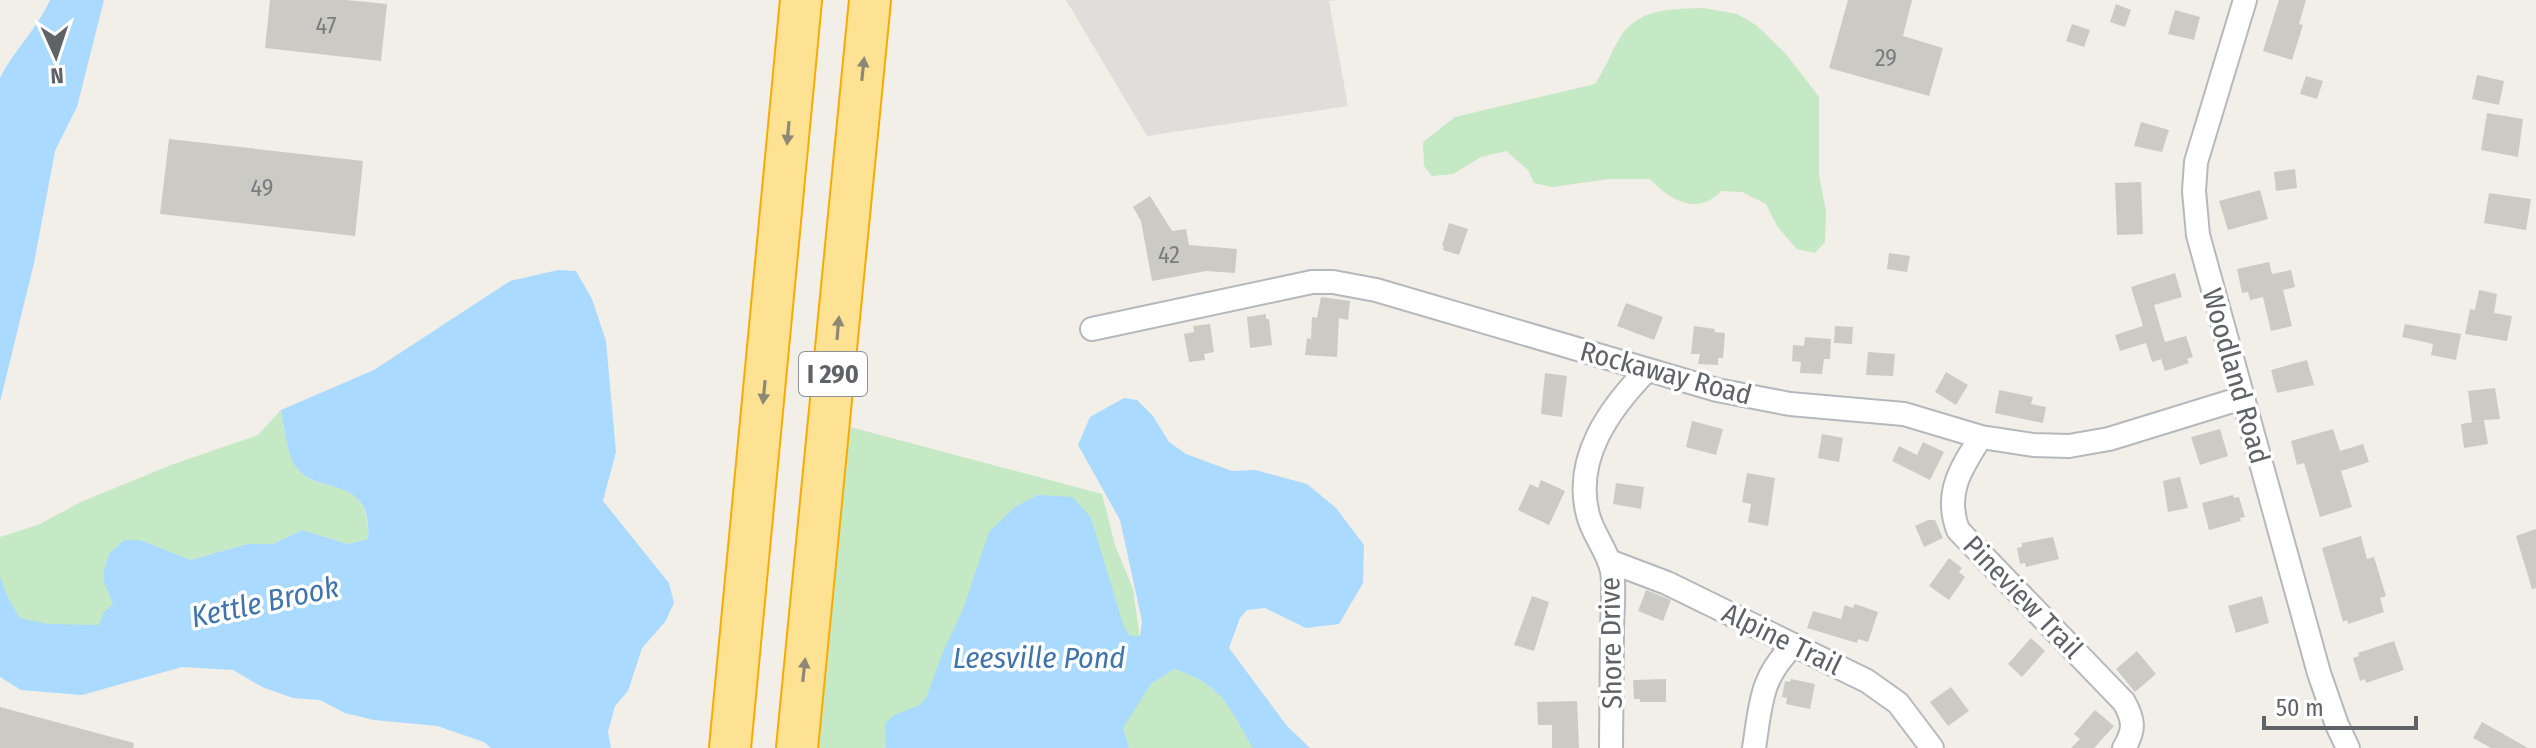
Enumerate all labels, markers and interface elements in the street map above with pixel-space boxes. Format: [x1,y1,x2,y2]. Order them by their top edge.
house number: 47 [316,12,337,40]
north arrow [16,16,96,96]
house number: 29 [1875,44,1897,72]
one-way arrow [856,56,869,81]
text: N [50,62,64,89]
one-way arrow [782,121,795,146]
house number: 49 [251,174,273,202]
house number: 42 [1158,241,1180,269]
street label: Woodland Road [2195,285,2277,467]
one-way arrow [831,315,844,340]
street label: Rockaway Road [1577,334,1755,412]
road number: I 290 [799,352,867,396]
one-way arrow [758,380,771,405]
street label: Pineview Trail [1956,529,2090,665]
water label: Kettle Brook [188,569,342,635]
street label: Shore Drive [1593,577,1629,709]
street label: Alpine Trail [1717,596,1847,682]
water label: Leesville Pond [953,640,1125,676]
one-way arrow [798,657,811,682]
scale bar [2264,680,2416,730]
text: 50 m [2276,694,2324,722]

